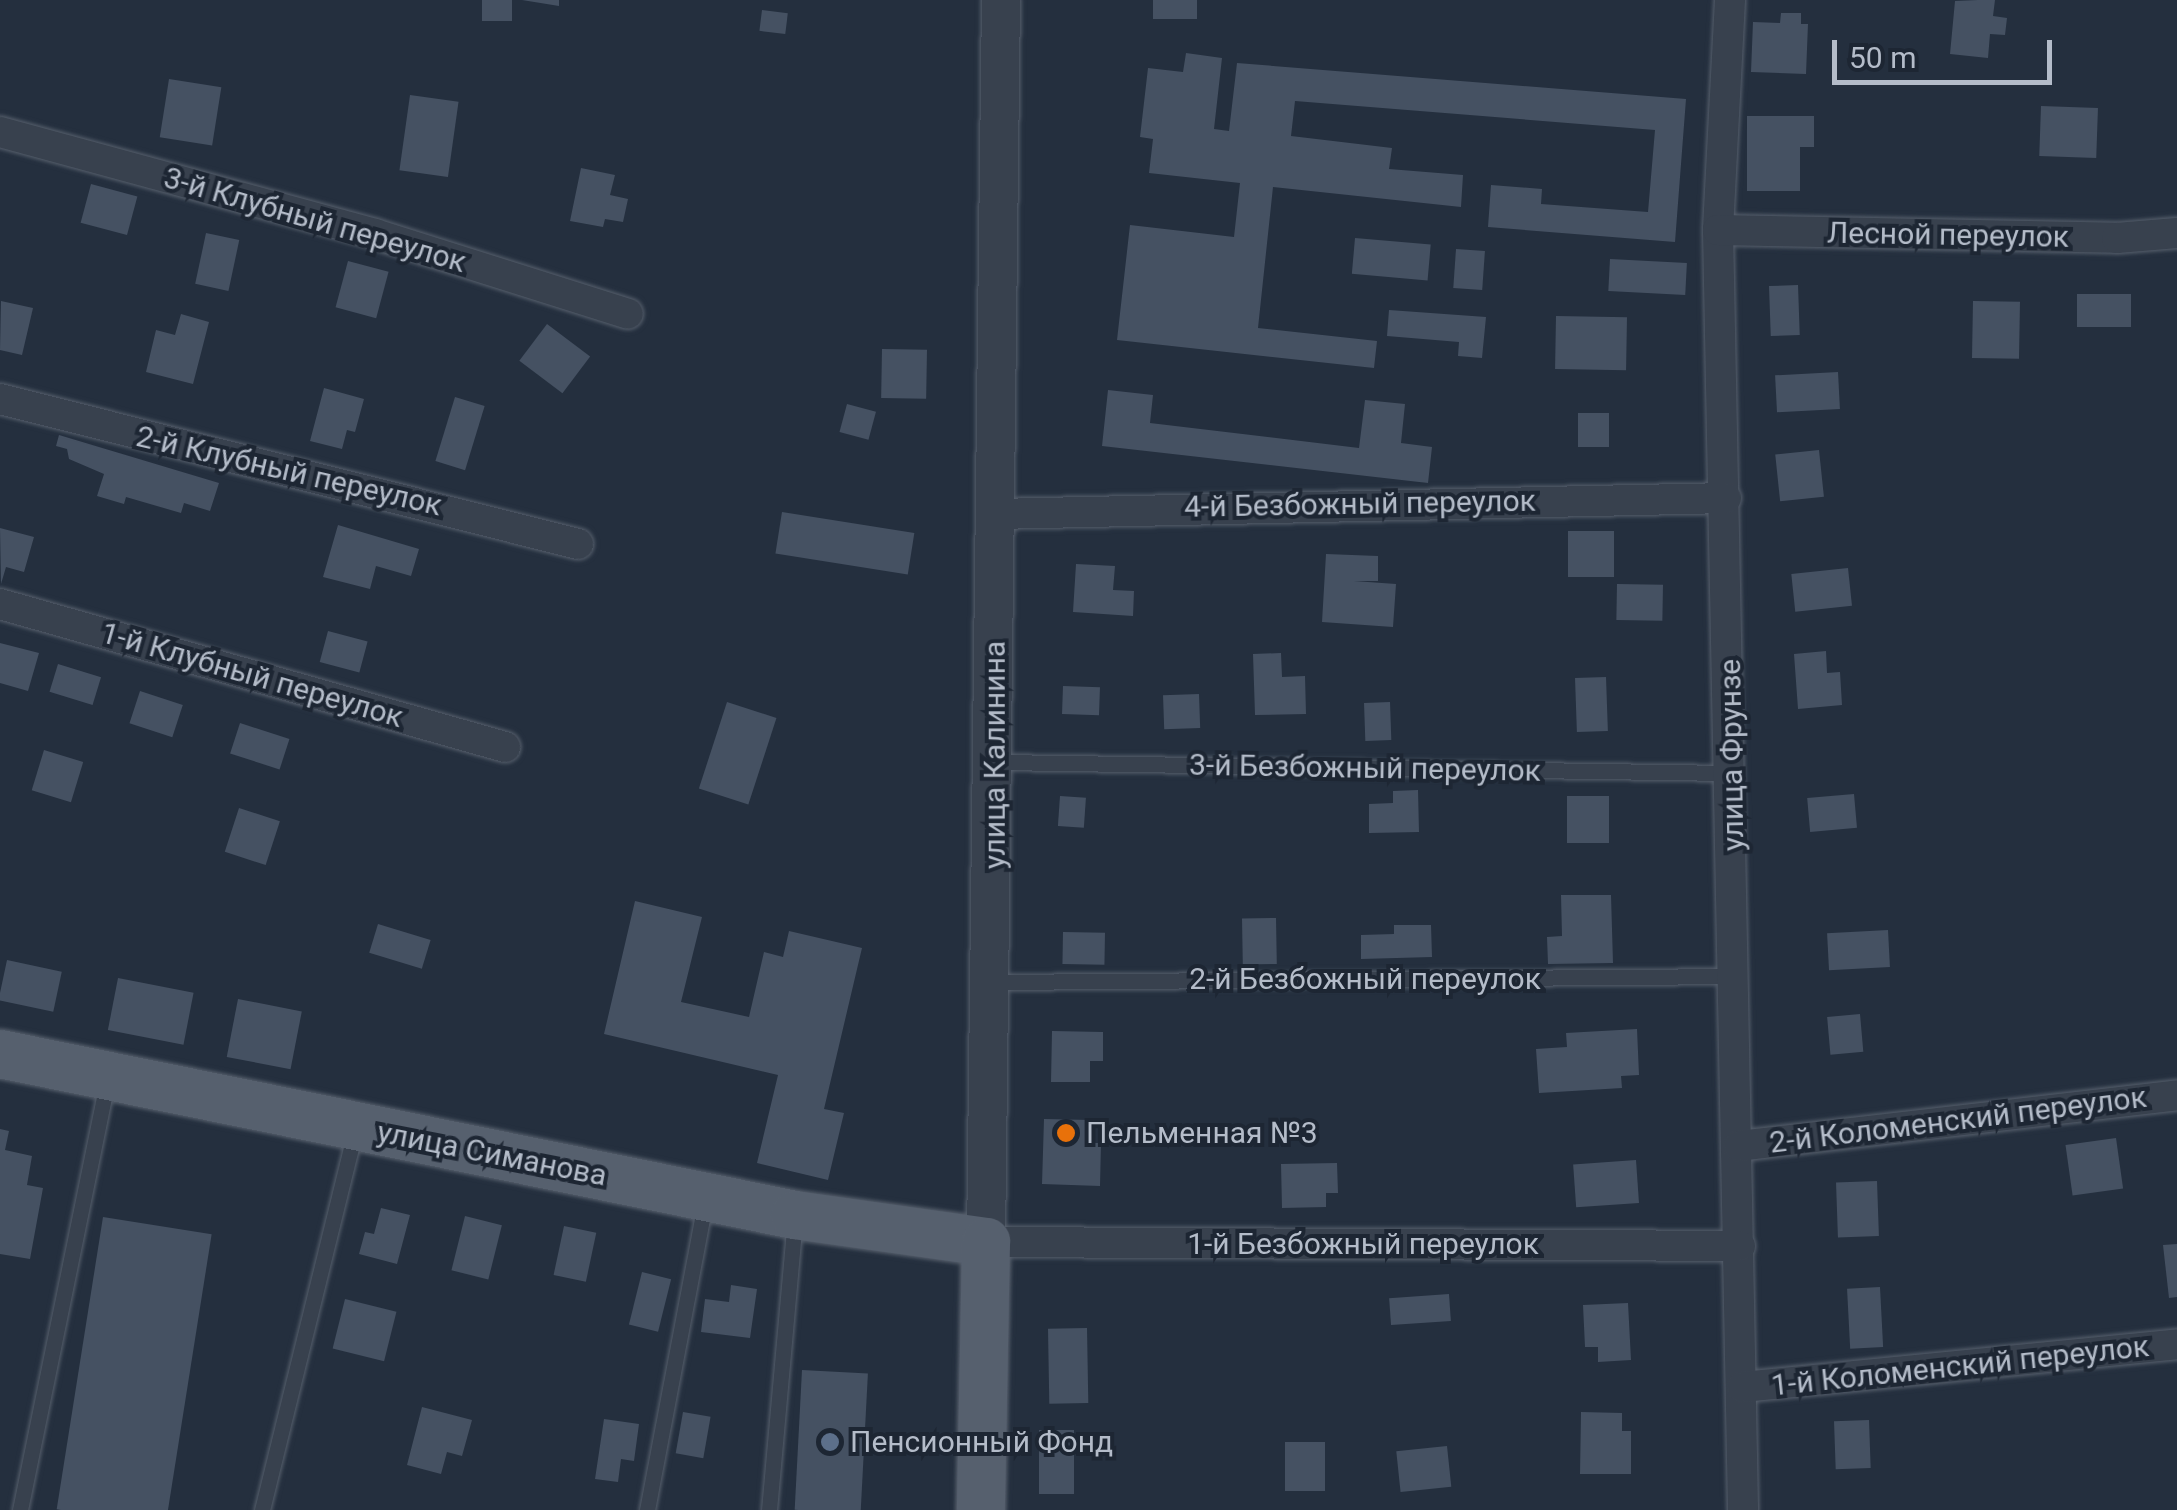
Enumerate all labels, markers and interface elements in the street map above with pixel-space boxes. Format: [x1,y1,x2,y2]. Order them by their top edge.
scale bar [1837,20,2057,82]
text: 50 m [1849,40,1916,75]
street label: 3-й Клубный переулок [160,160,470,280]
street label: Лесной переулок [1827,215,2069,255]
street label: 2-й Клубный переулок [133,418,445,524]
street label: 4-й Безбожный переулок [1184,483,1536,525]
street label: 1-й Клубный переулок [97,615,407,735]
street label: улица Калинина [977,641,1013,869]
street label: улица Фрунзе [1712,659,1752,851]
street label: 3-й Безбожный переулок [1189,747,1541,789]
street label: 2-й Безбожный переулок [1189,961,1541,997]
street label: 2-й Коломенский переулок [1767,1079,2149,1161]
street label: улица Симанова [374,1114,610,1194]
place label: Пельменная №3 [1086,1115,1318,1151]
marker: Пельменная №3 [1055,1122,1077,1144]
street label: 1-й Безбожный переулок [1187,1226,1539,1262]
street label: 1-й Коломенский переулок [1769,1328,2151,1404]
place label: Пенсионный Фонд [850,1424,1113,1460]
marker: Пенсионный Фонд [819,1431,841,1453]

